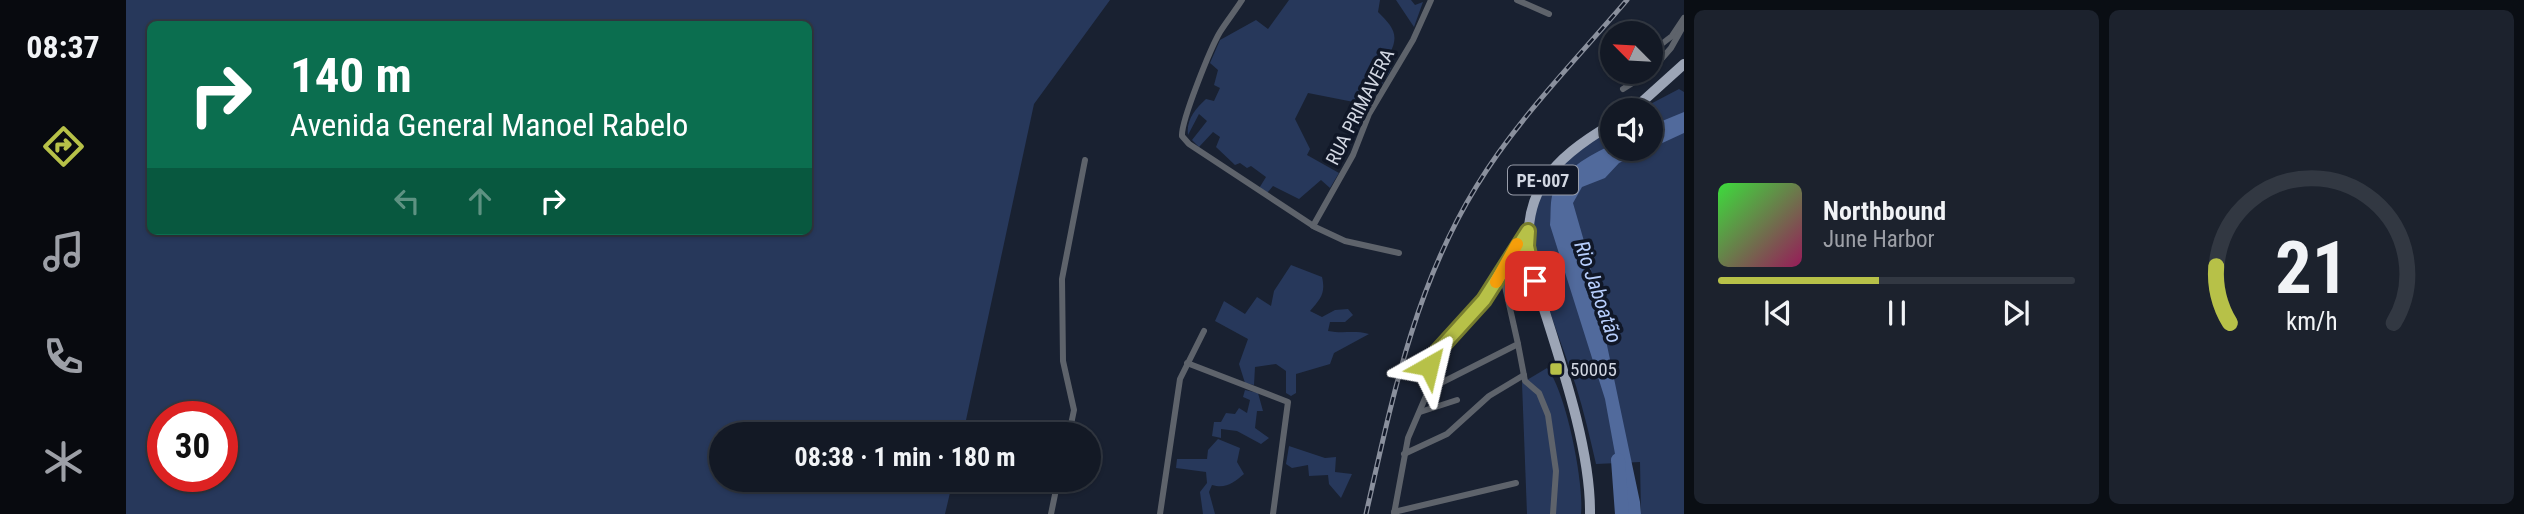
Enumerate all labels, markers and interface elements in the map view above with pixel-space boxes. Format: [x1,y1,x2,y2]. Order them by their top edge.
north arrow [1600,21,1662,84]
map controls [1600,21,1663,161]
text: 08:37 [26,28,100,66]
street label: RUA PRIMAVERA [1321,45,1399,169]
text: 140 m [290,47,412,104]
icon: right [175,49,266,140]
button: sound [1600,98,1663,161]
text: Avenida General Manoel Rabelo [290,106,688,144]
icon: directions [39,122,88,171]
road number: PE-007 [1508,166,1578,195]
icon: left [388,182,426,220]
icon: ahead [461,182,499,220]
icon: right [534,182,572,220]
text: Northbound [1823,196,1946,226]
text: 21 [2275,225,2348,311]
text: June Harbor [1823,226,1935,253]
icon: music [39,227,88,276]
water label: Rio Jaboatão [1569,238,1627,346]
pin [1505,251,1565,311]
icon: arrive [1516,262,1554,300]
icon: previous [1759,294,1797,332]
icon: pause [1878,294,1916,332]
icon: next [1997,294,2035,332]
text: km/h [2286,307,2337,336]
position arrow [1392,329,1466,403]
icon: phone [39,332,88,381]
place label: 50005 [1570,358,1617,381]
marker: 50005 [1548,361,1564,377]
speed limit sign: 30 [147,401,238,492]
icon: climate [39,437,88,486]
text: 08:38 · 1 min · 180 m [795,442,1015,472]

